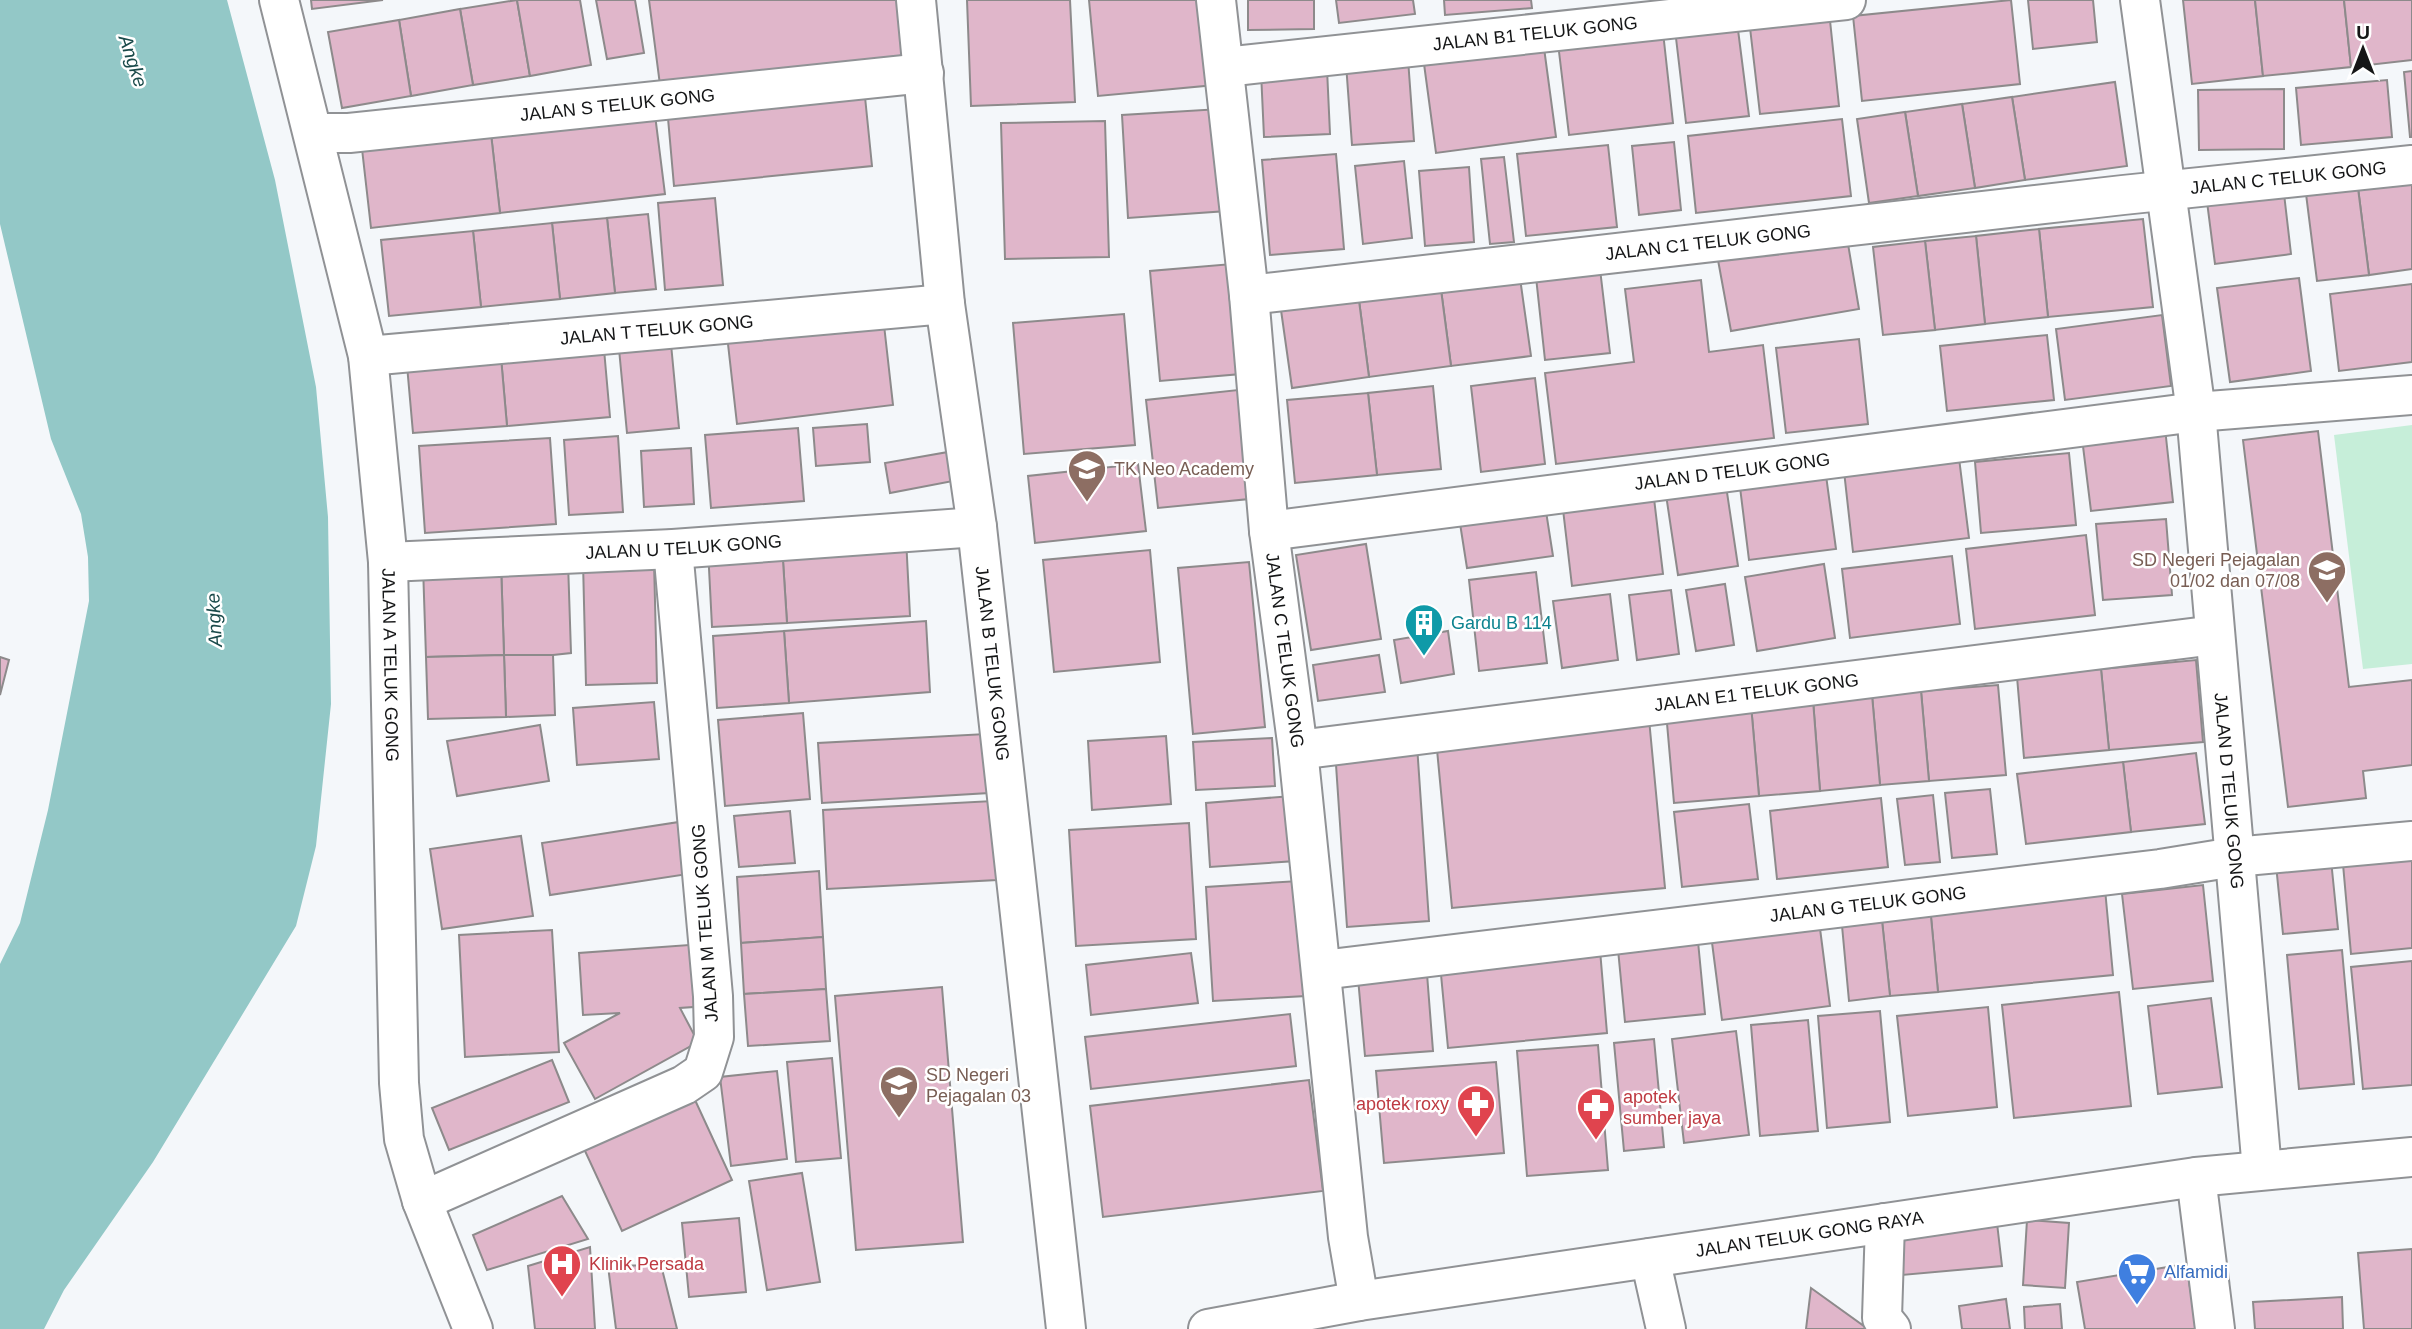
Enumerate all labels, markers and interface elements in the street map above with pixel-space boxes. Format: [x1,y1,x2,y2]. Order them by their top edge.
street label: JALAN B1 TELUK GONG [1432,13,1639,55]
north arrow [2328,14,2398,84]
text: U [2356,22,2370,43]
water label: Angke [114,31,151,90]
street label: JALAN S TELUK GONG [519,85,716,125]
street label: JALAN C TELUK GONG [2189,158,2387,198]
street label: JALAN C1 TELUK GONG [1604,221,1812,264]
street label: JALAN T TELUK GONG [559,311,754,349]
school or university icon: TK Neo Academy [1066,448,1108,503]
street label: JALAN D TELUK GONG [1633,449,1831,494]
place label: TK Neo Academy [1114,459,1254,479]
street label: JALAN U TELUK GONG [585,531,783,563]
school or university icon: SD Negeri Pejagalan 01/02 dan 07/08 [2306,549,2348,604]
place label: SD Negeri Pejagalan 01/02 dan 07/08 [2132,550,2300,591]
street label: JALAN C TELUK GONG [1262,551,1308,749]
street label: JALAN B TELUK GONG [971,565,1013,762]
street label: JALAN A TELUK GONG [378,568,402,762]
water label: Angke [202,593,226,648]
building icon: Gardu B 114 [1403,602,1445,657]
place label: Gardu B 114 [1451,613,1552,633]
street label: JALAN E1 TELUK GONG [1653,670,1860,715]
street label: JALAN D TELUK GONG [2210,692,2247,890]
street label: JALAN M TELUK GONG [688,823,722,1023]
street label: JALAN G TELUK GONG [1769,882,1967,926]
school or university icon: SD Negeri Pejagalan 03 [878,1064,920,1119]
place label: SD Negeri Pejagalan 03 [926,1065,1031,1106]
pharmacy icon: apotek roxy [1455,1083,1497,1138]
pharmacy icon: apotek sumber jaya [1575,1086,1617,1141]
place label: apotek sumber jaya [1623,1087,1722,1128]
place label: apotek roxy [1356,1094,1449,1114]
street label: JALAN TELUK GONG RAYA [1694,1207,1925,1261]
hospital icon: Klinik Persada [541,1243,583,1298]
supermarket icon: Alfamidi [2116,1251,2158,1306]
place label: Klinik Persada [589,1254,705,1274]
place label: Alfamidi [2164,1262,2228,1282]

